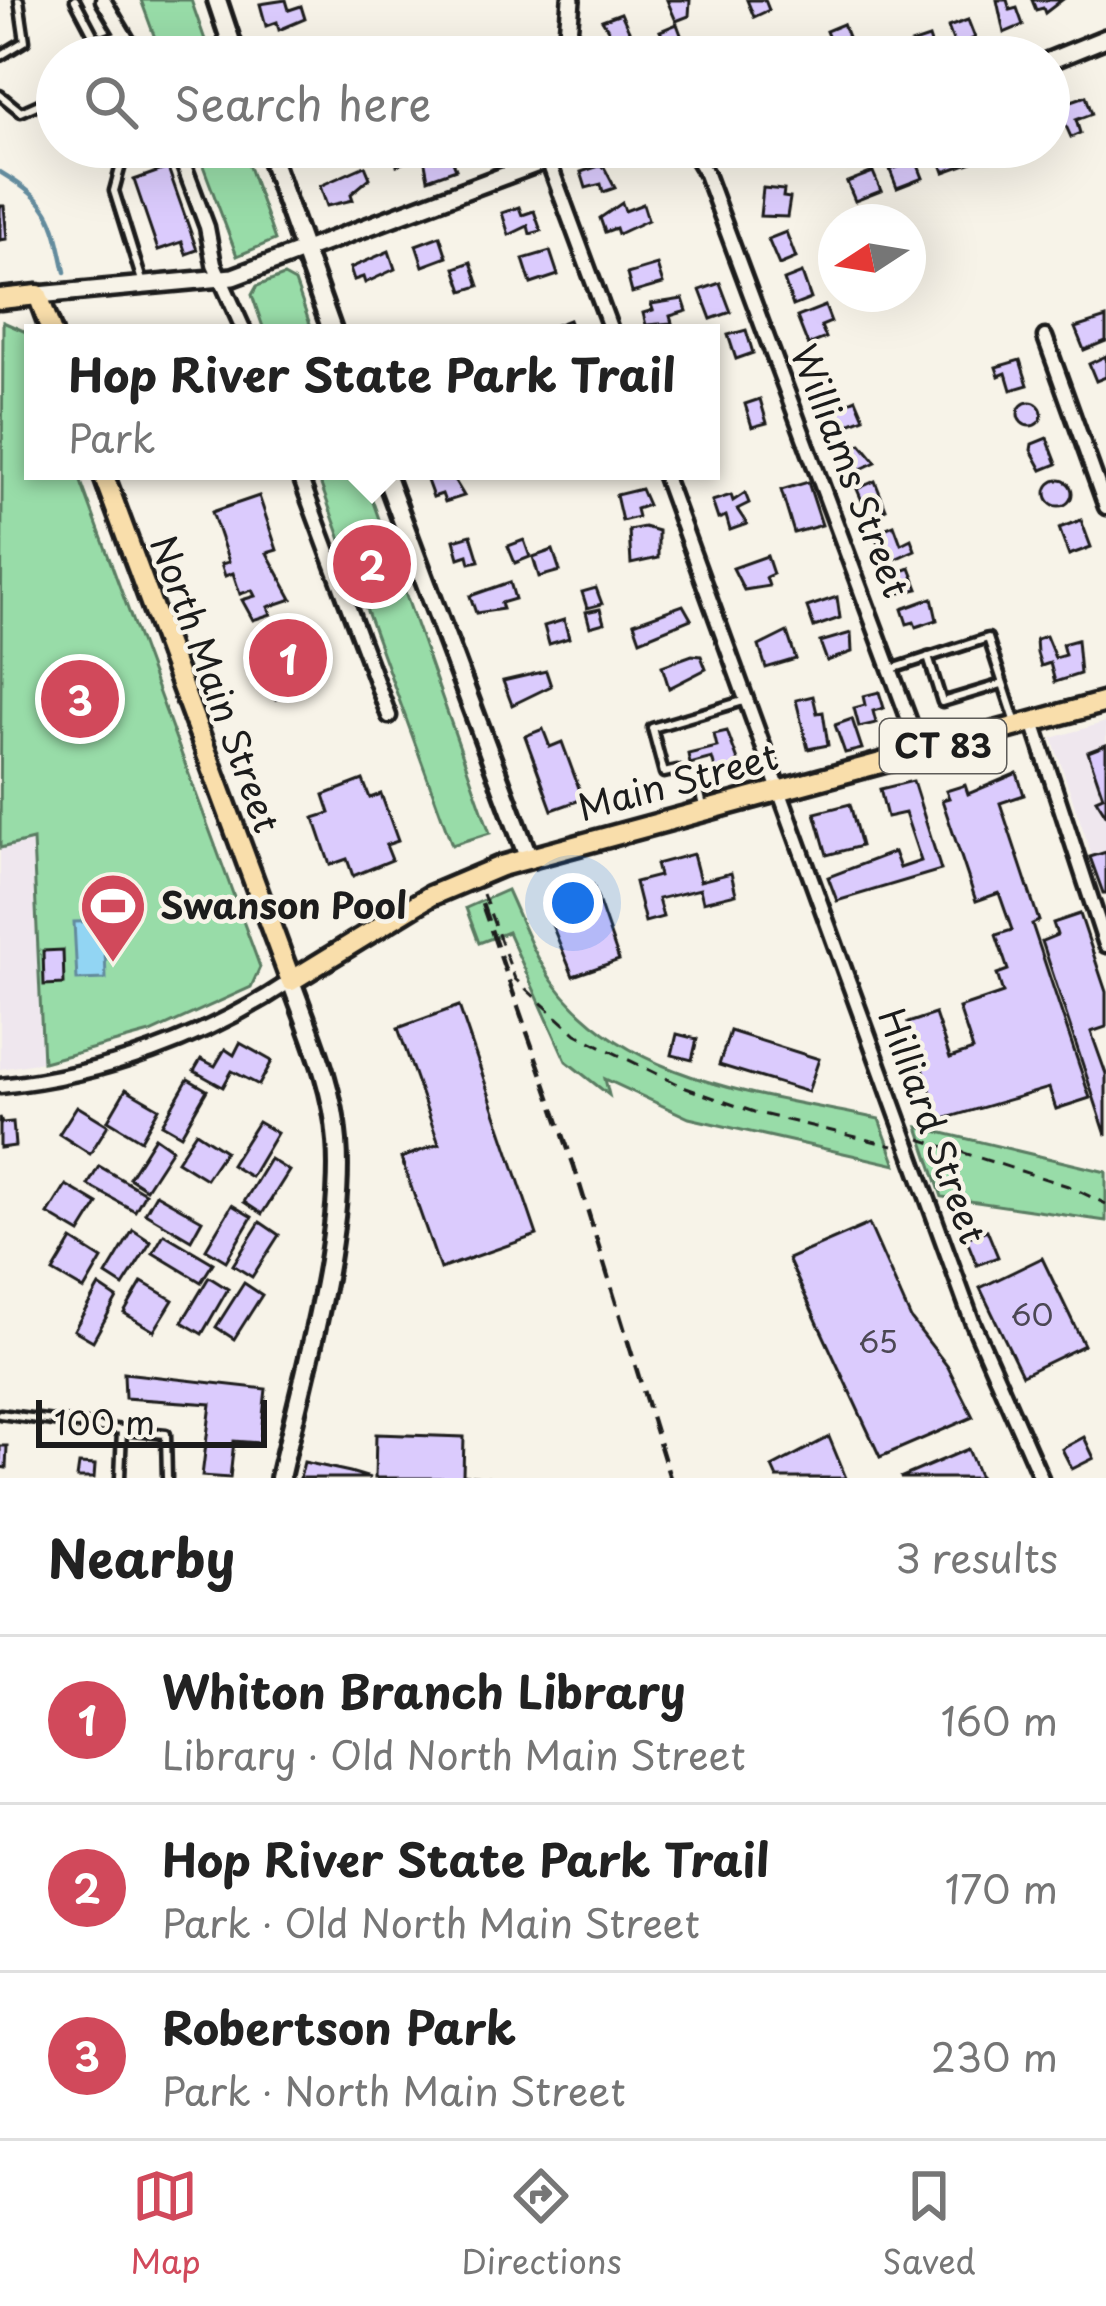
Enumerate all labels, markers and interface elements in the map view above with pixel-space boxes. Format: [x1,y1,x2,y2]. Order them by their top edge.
search box [36,36,1070,168]
text: Search here [174,68,431,136]
icon: search [78,69,144,135]
north arrow [818,204,926,312]
popup [24,324,720,480]
street label: Williams Street [779,336,925,605]
text: Hop River State Park Trail [68,339,676,407]
text: Park [68,407,155,466]
pin: 2 [333,519,411,609]
street label: North Main Street [138,527,296,839]
pin: 1 [249,613,327,703]
pin: 3 [41,654,119,744]
road number: CT 83 [880,719,1006,773]
street label: Main Street [571,727,784,833]
sports icon: Swanson Pool [78,871,148,965]
your location [543,873,603,933]
place label: Swanson Pool [160,877,407,931]
street label: Hilliard Street [866,1000,1002,1251]
house number: 60 [1011,1291,1053,1336]
house number: 65 [858,1318,898,1363]
scale bar [36,1394,267,1447]
text: 100 m [54,1396,155,1446]
text: Nearby [48,1518,235,1595]
text: 3 results [895,1527,1058,1586]
text: Whiton Branch Library [162,1656,686,1724]
text: 1 [78,1690,96,1749]
text: 160 m [941,1690,1058,1749]
text: Library · Old North Main Street [162,1724,746,1783]
text: Hop River State Park Trail [162,1824,769,1892]
text: 2 [73,1858,101,1917]
text: 170 m [945,1858,1058,1917]
text: Park · Old North Main Street [162,1892,700,1951]
text: Robertson Park [162,1992,516,2060]
text: 3 [74,2026,100,2085]
text: 230 m [931,2026,1058,2085]
text: Park · North Main Street [162,2060,625,2119]
tab: Map [130,2163,201,2285]
tab: Directions [461,2163,622,2285]
tab: Saved [882,2163,976,2285]

